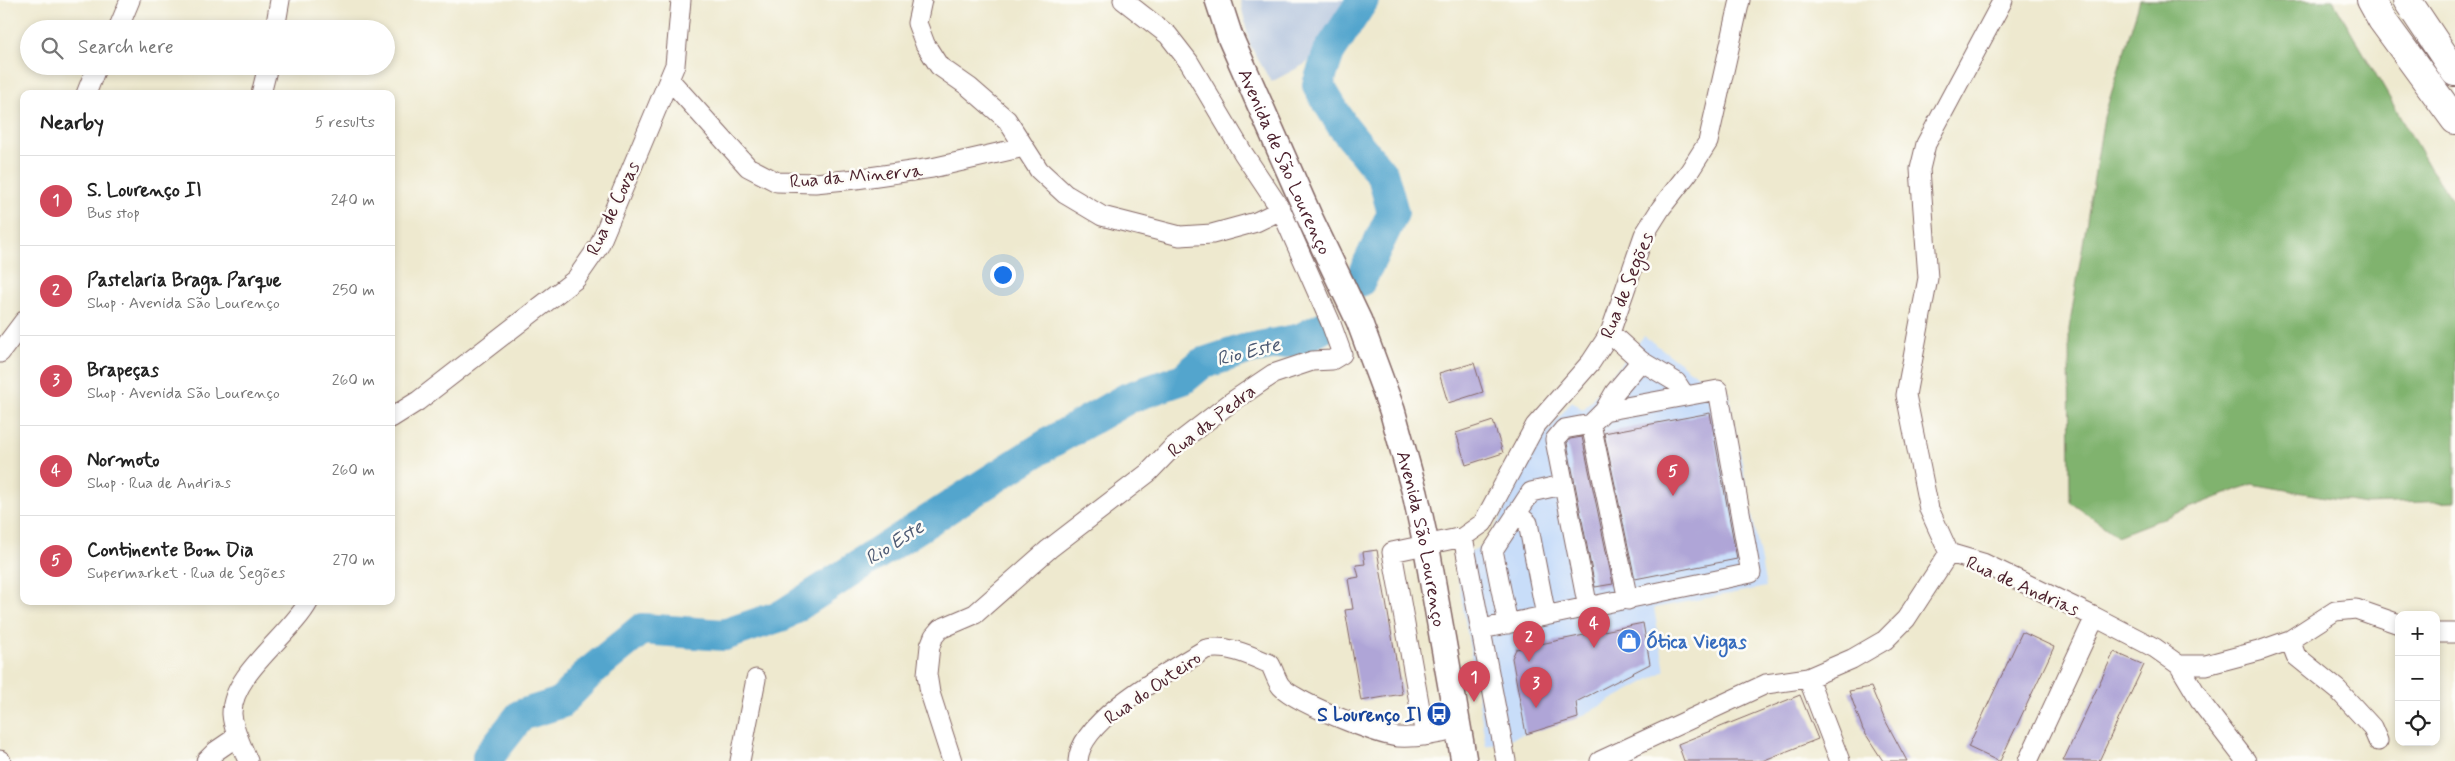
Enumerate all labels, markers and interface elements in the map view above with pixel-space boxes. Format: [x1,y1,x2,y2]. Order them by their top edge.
search box [20,20,395,75]
icon: search [38,34,66,62]
text: Search here [78,35,174,60]
street label: Avenida de São Lourenço [1231,65,1337,259]
text: Nearby [40,109,104,137]
text: 5 results [315,112,375,133]
street label: Rua de Covas [581,157,646,260]
street label: Rua da Minerva [789,158,924,195]
text: S. Lourenço II [87,178,202,203]
text: 1 [52,190,60,211]
text: 240 m [331,190,375,211]
text: Bus stop [87,203,140,224]
street label: Rua de Segões [1595,228,1662,343]
your location [990,262,1016,288]
text: Pastelaria Braga Parque [87,268,282,293]
text: 2 [52,280,60,301]
text: 250 m [332,280,375,301]
text: Shop · Avenida São Lourenço [87,293,280,314]
water label: Rio Este [1214,331,1284,373]
text: Brapeças [87,358,159,383]
text: 3 [52,370,60,391]
text: 260 m [332,370,375,391]
street label: Rua da Pedra [1163,379,1261,463]
text: Shop · Avenida São Lourenço [87,383,280,404]
text: Normoto [87,448,160,473]
street label: Avenida São Lourenço [1390,448,1451,629]
pin: 5 [1657,455,1689,496]
text: 4 [51,460,61,481]
text: 260 m [332,460,375,481]
text: Shop · Rua de Andrias [87,473,231,494]
water label: Rio Este [860,514,930,572]
text: Continente Bom Dia [87,538,254,563]
text: 5 [51,550,61,571]
text: 270 m [332,550,375,571]
street label: Rua de Andrias [1962,550,2084,623]
text: Supermarket · Rua de Segões [87,563,285,584]
pin: 4 [1578,607,1610,648]
map controls [2395,611,2440,746]
button: + [2395,611,2440,656]
pin: 2 [1513,621,1545,662]
shop icon: Ótica Viegas [1616,628,1642,654]
place label: Ótica Viegas [1646,630,1747,658]
street label: Rua do Outeiro [1100,646,1206,731]
button: − [2395,656,2440,701]
pin: 1 [1458,661,1490,702]
pin: 3 [1520,667,1552,708]
bus stop icon: S Lourenço II [1426,701,1452,727]
button: locate [2395,701,2440,746]
place label: S Lourenço II [1317,703,1422,728]

